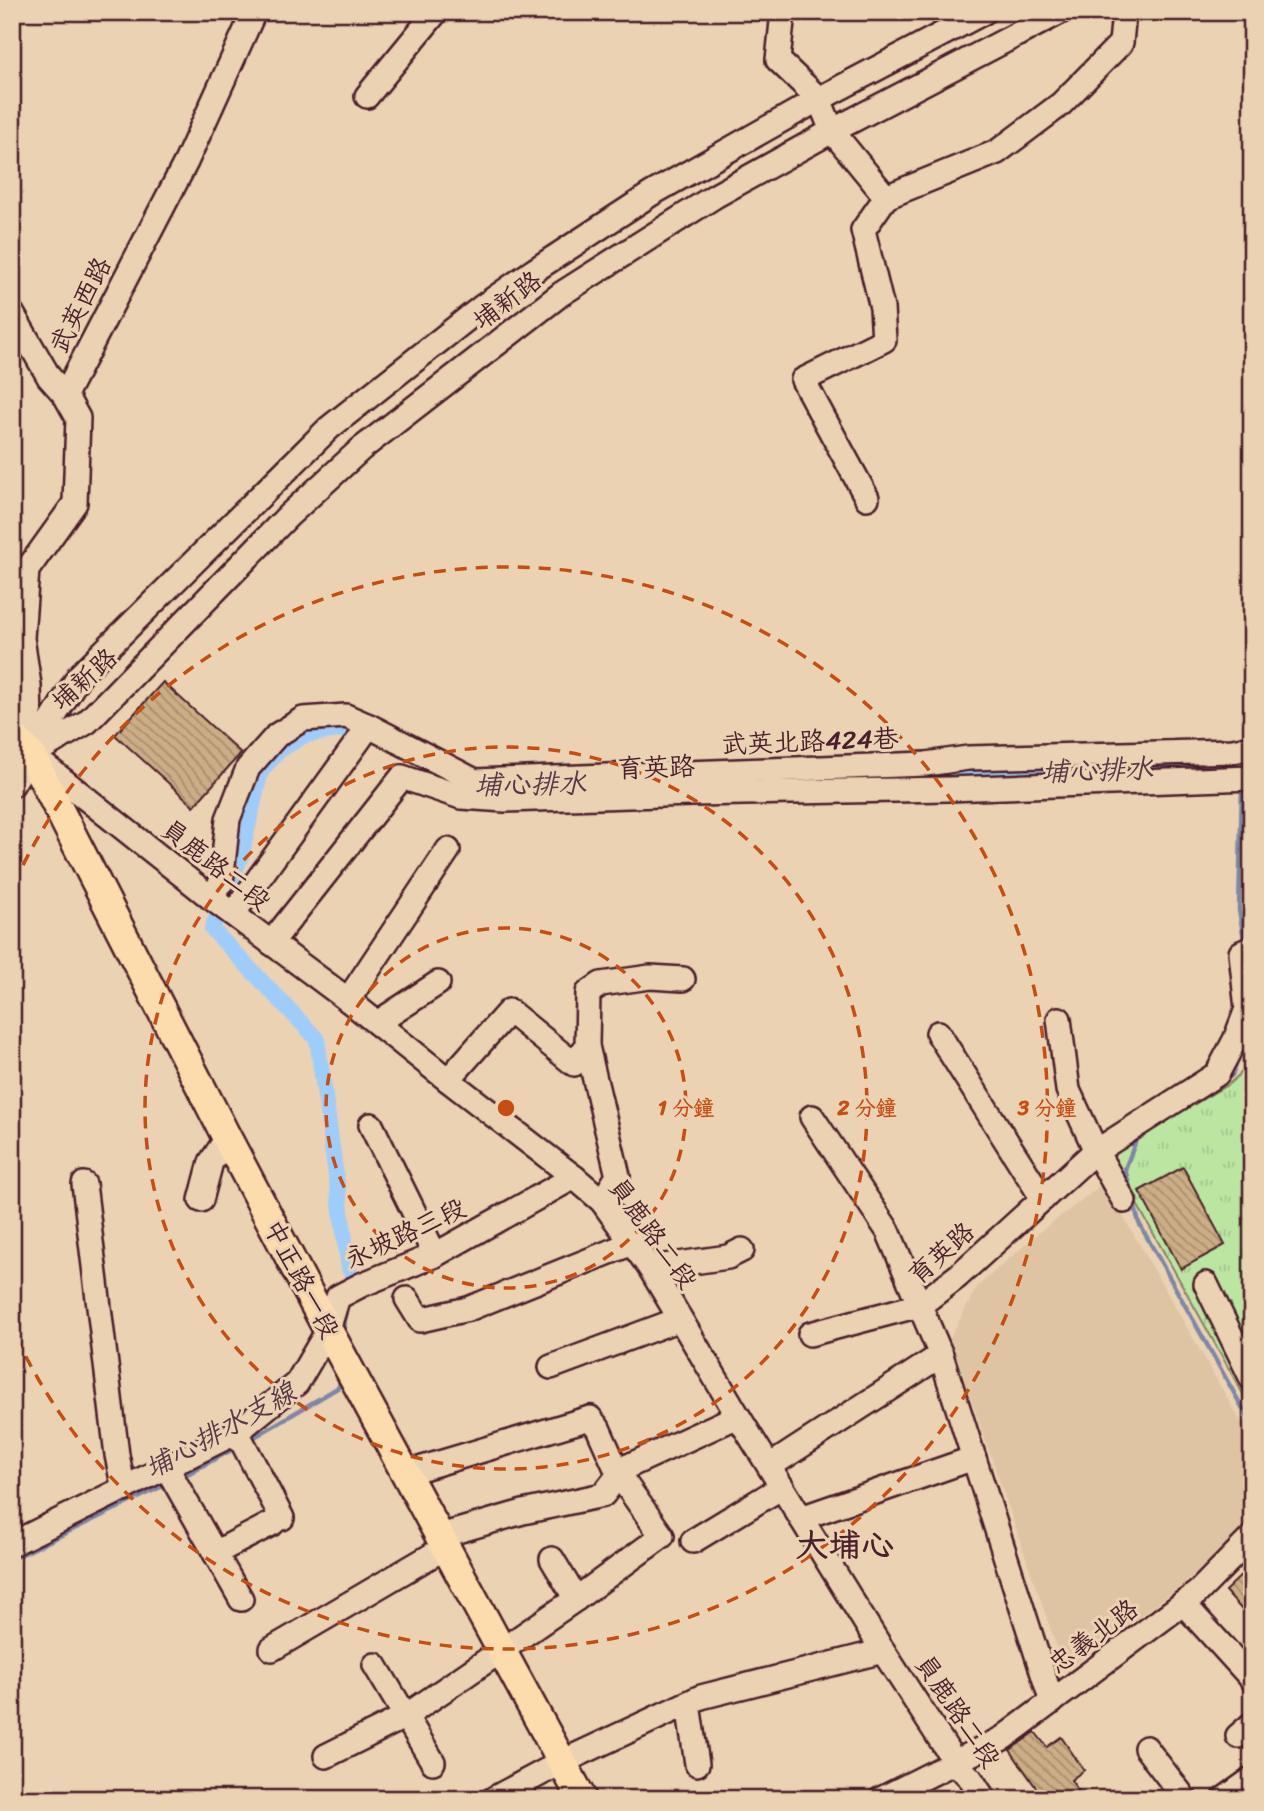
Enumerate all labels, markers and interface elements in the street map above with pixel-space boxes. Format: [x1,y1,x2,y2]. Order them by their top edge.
street label: 武英西路 [36,248,124,362]
street label: 埔新路 [462,258,552,342]
street label: 埔新路 [40,636,128,722]
street label: 武英北路424巷 [720,715,900,767]
street label: 育英路 [616,743,696,791]
water label: 埔心排水 [1040,744,1155,796]
water label: 埔心排水 [474,759,587,809]
street label: 員鹿路二段 [151,807,281,923]
text: 1 分鐘 [658,1089,714,1127]
text: 2 分鐘 [836,1089,897,1127]
text: 3 分鐘 [1017,1089,1077,1127]
centre of rings [494,1096,518,1120]
street label: 員鹿路二段 [596,1167,710,1299]
street label: 永坡路三段 [336,1185,474,1281]
street label: 育英路 [897,1210,985,1296]
street label: 中正路一段 [251,1211,353,1347]
water label: 埔心排水支線 [135,1367,307,1492]
district label: 大埔心 [796,1516,895,1574]
street label: 忠義北路 [1038,1586,1148,1686]
street label: 員鹿路二段 [903,1644,1013,1778]

